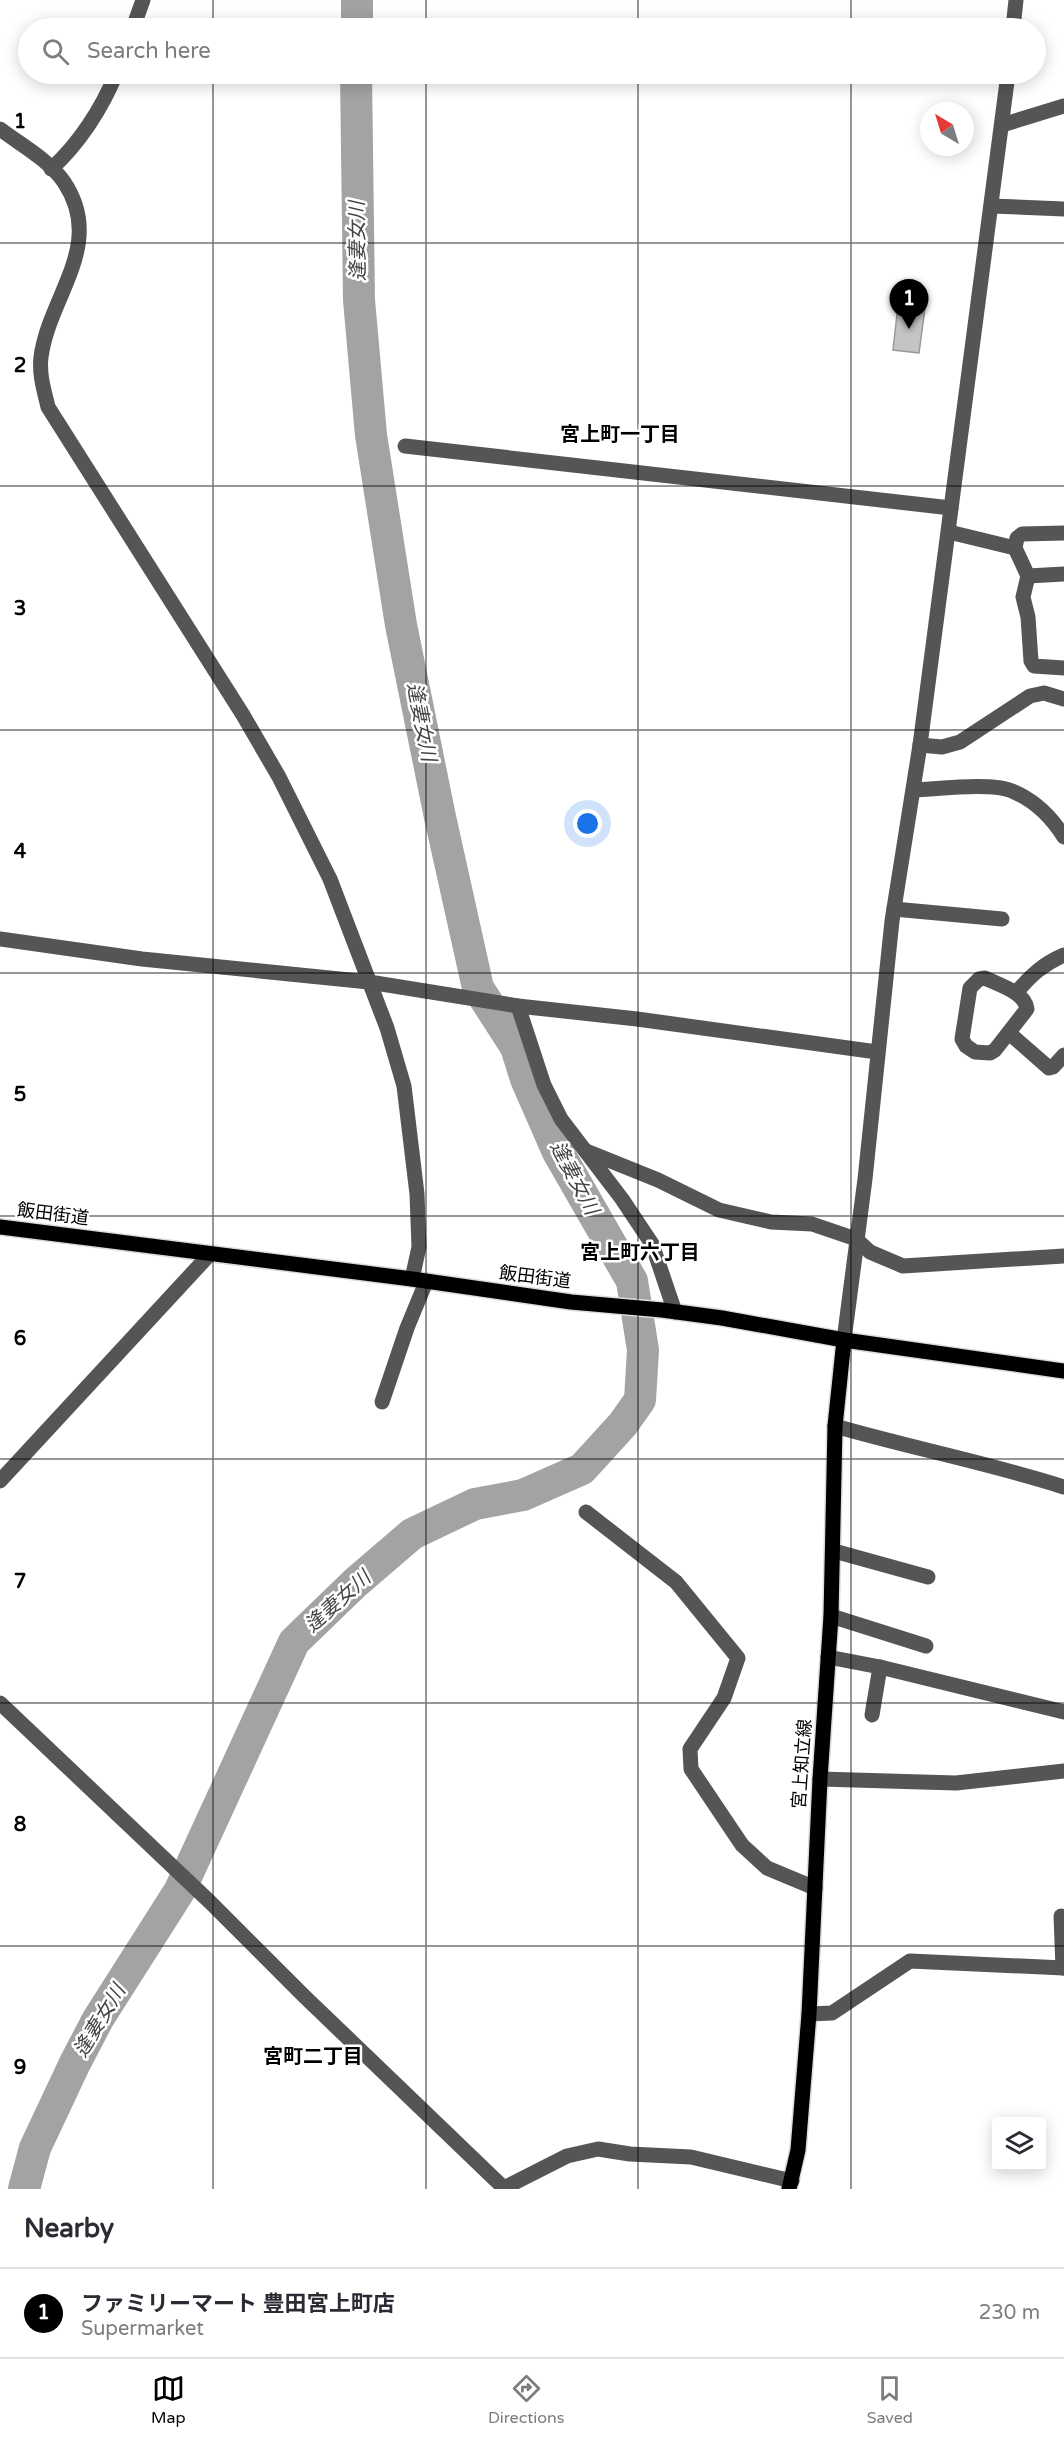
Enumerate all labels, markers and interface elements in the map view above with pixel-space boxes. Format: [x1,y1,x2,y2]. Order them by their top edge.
search box [18,18,1046,84]
icon: search [39,35,72,68]
text: Search here [87,38,211,64]
north arrow [920,102,974,156]
text: 1 [14,110,26,134]
water label: 逢妻女川 [345,199,371,281]
pin: 1 [890,280,928,329]
text: 2 [14,354,26,378]
district label: 宮上町一丁目 [560,423,680,447]
text: 3 [14,597,26,621]
water label: 逢妻女川 [402,680,441,766]
your location [573,809,602,838]
text: 4 [14,840,27,864]
text: 5 [14,1083,26,1107]
water label: 逢妻女川 [545,1137,604,1221]
street label: 飯田街道 [16,1199,90,1229]
district label: 宮上町六丁目 [580,1241,700,1265]
street label: 飯田街道 [498,1262,572,1292]
text: 6 [14,1327,26,1351]
water label: 逢妻女川 [300,1565,377,1638]
text: 7 [14,1570,26,1594]
street label: 宮上知立線 [788,1718,816,1810]
text: 8 [14,1813,26,1837]
water label: 逢妻女川 [69,1979,132,2061]
district label: 宮町二丁目 [263,2045,363,2069]
text: 9 [14,2056,26,2080]
map controls [992,2117,1046,2171]
button: layers [992,2117,1046,2171]
text: Nearby [24,2213,114,2244]
text: ファミリーマート 豊田宮上町店 [81,2291,395,2317]
text: 1 [37,2301,50,2325]
text: 230 m [979,2301,1040,2325]
text: Supermarket [81,2317,204,2341]
tab: Map [151,2372,186,2428]
tab: Directions [488,2372,564,2428]
tab: Saved [867,2372,913,2428]

